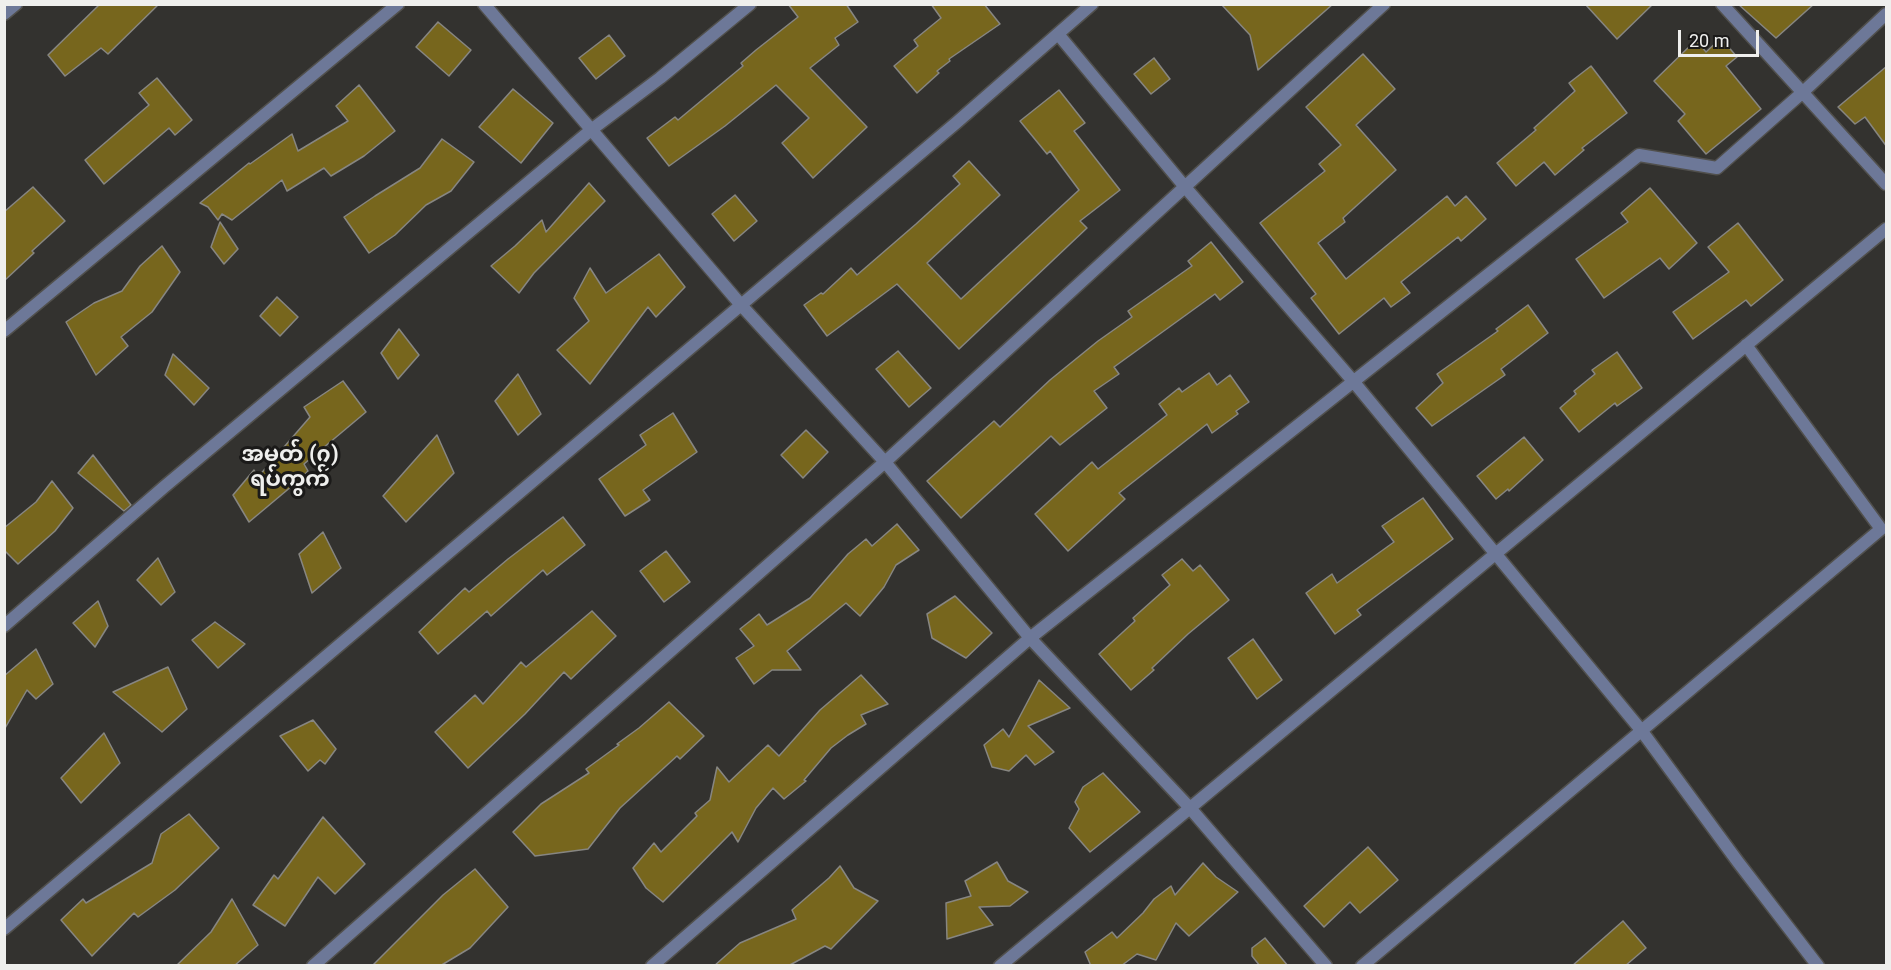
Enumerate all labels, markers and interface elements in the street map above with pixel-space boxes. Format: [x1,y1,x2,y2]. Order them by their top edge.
scale bar [1681,18,1762,56]
text: 20 m [1689,30,1729,51]
district label: အမှတ် (၇) ရပ်ကွက် [241,442,339,494]

